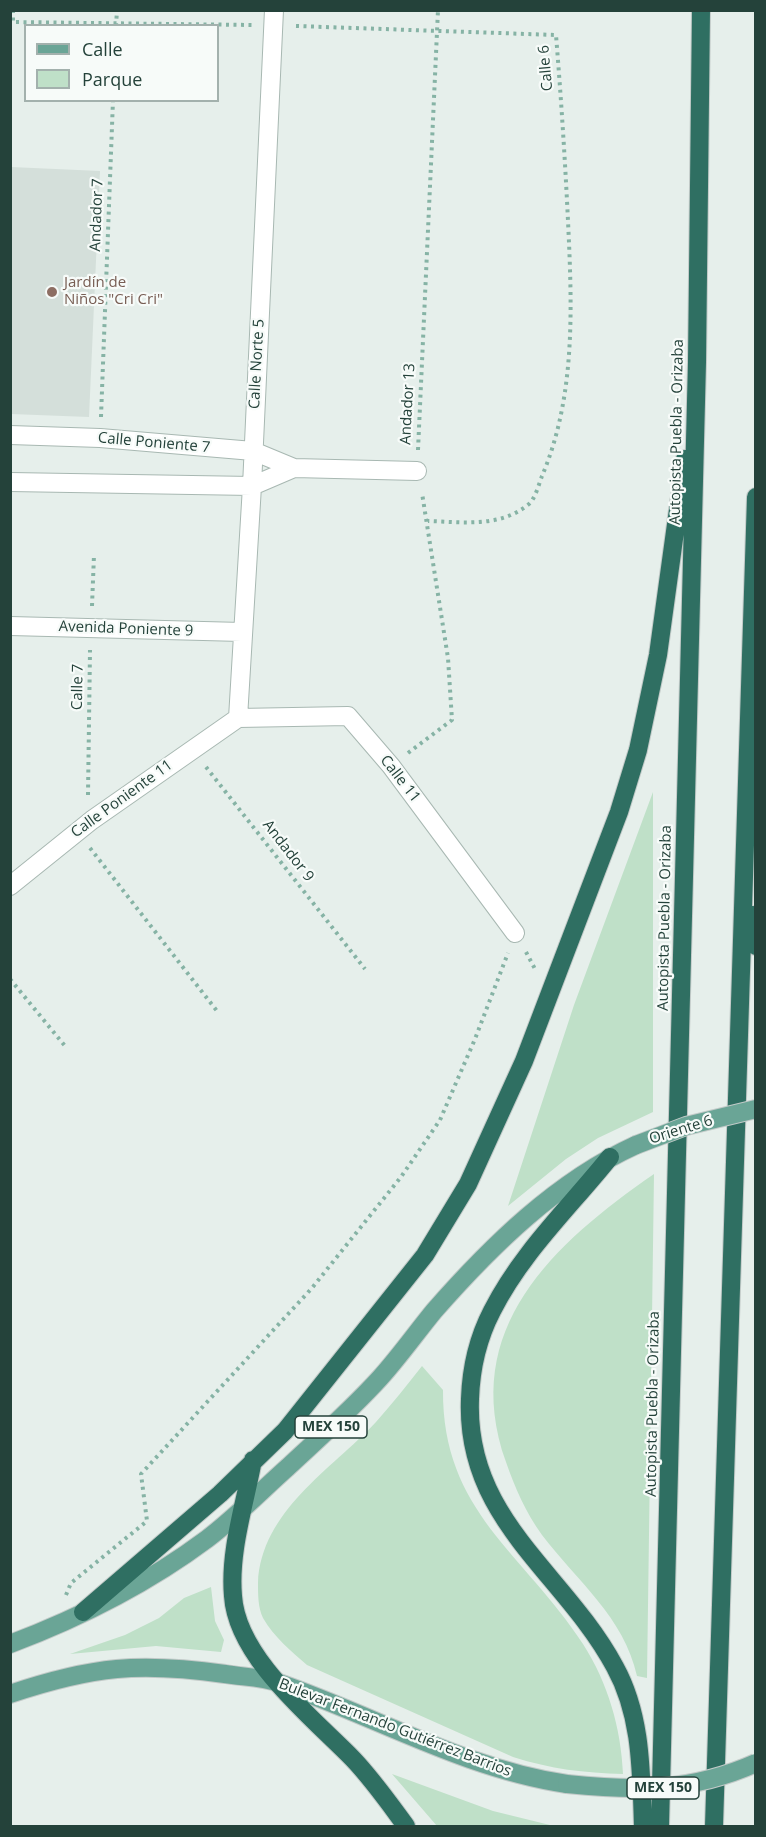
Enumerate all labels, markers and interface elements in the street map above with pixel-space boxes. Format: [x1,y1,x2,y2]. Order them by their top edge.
legend [24,24,219,102]
text: Calle [82,37,123,61]
street label: Calle 6 [535,44,557,92]
text: Parque [82,67,142,91]
street label: Andador 7 [87,178,107,252]
place label: Jardín de Niños "Cri Cri" [64,274,163,309]
marker: Jardín de Niños "Cri Cri" [45,285,59,299]
street label: Calle Norte 5 [246,318,268,410]
street label: Autopista Puebla - Orizaba [666,339,688,525]
street label: Andador 13 [397,363,419,445]
street label: Calle Poniente 7 [97,429,211,457]
street label: Avenida Poniente 9 [58,618,194,640]
street label: Calle 7 [69,664,87,710]
street label: Calle 11 [376,752,424,806]
street label: Calle Poniente 11 [68,756,176,842]
street label: Andador 9 [258,817,318,885]
street label: Autopista Puebla - Orizaba [654,825,676,1011]
street label: Oriente 6 [647,1112,715,1148]
street label: Autopista Puebla - Orizaba [642,1311,664,1497]
road number: MEX 150 [295,1416,367,1438]
street label: Bulevar Fernando Gutiérrez Barrios [276,1675,514,1781]
road number: MEX 150 [627,1777,699,1799]

